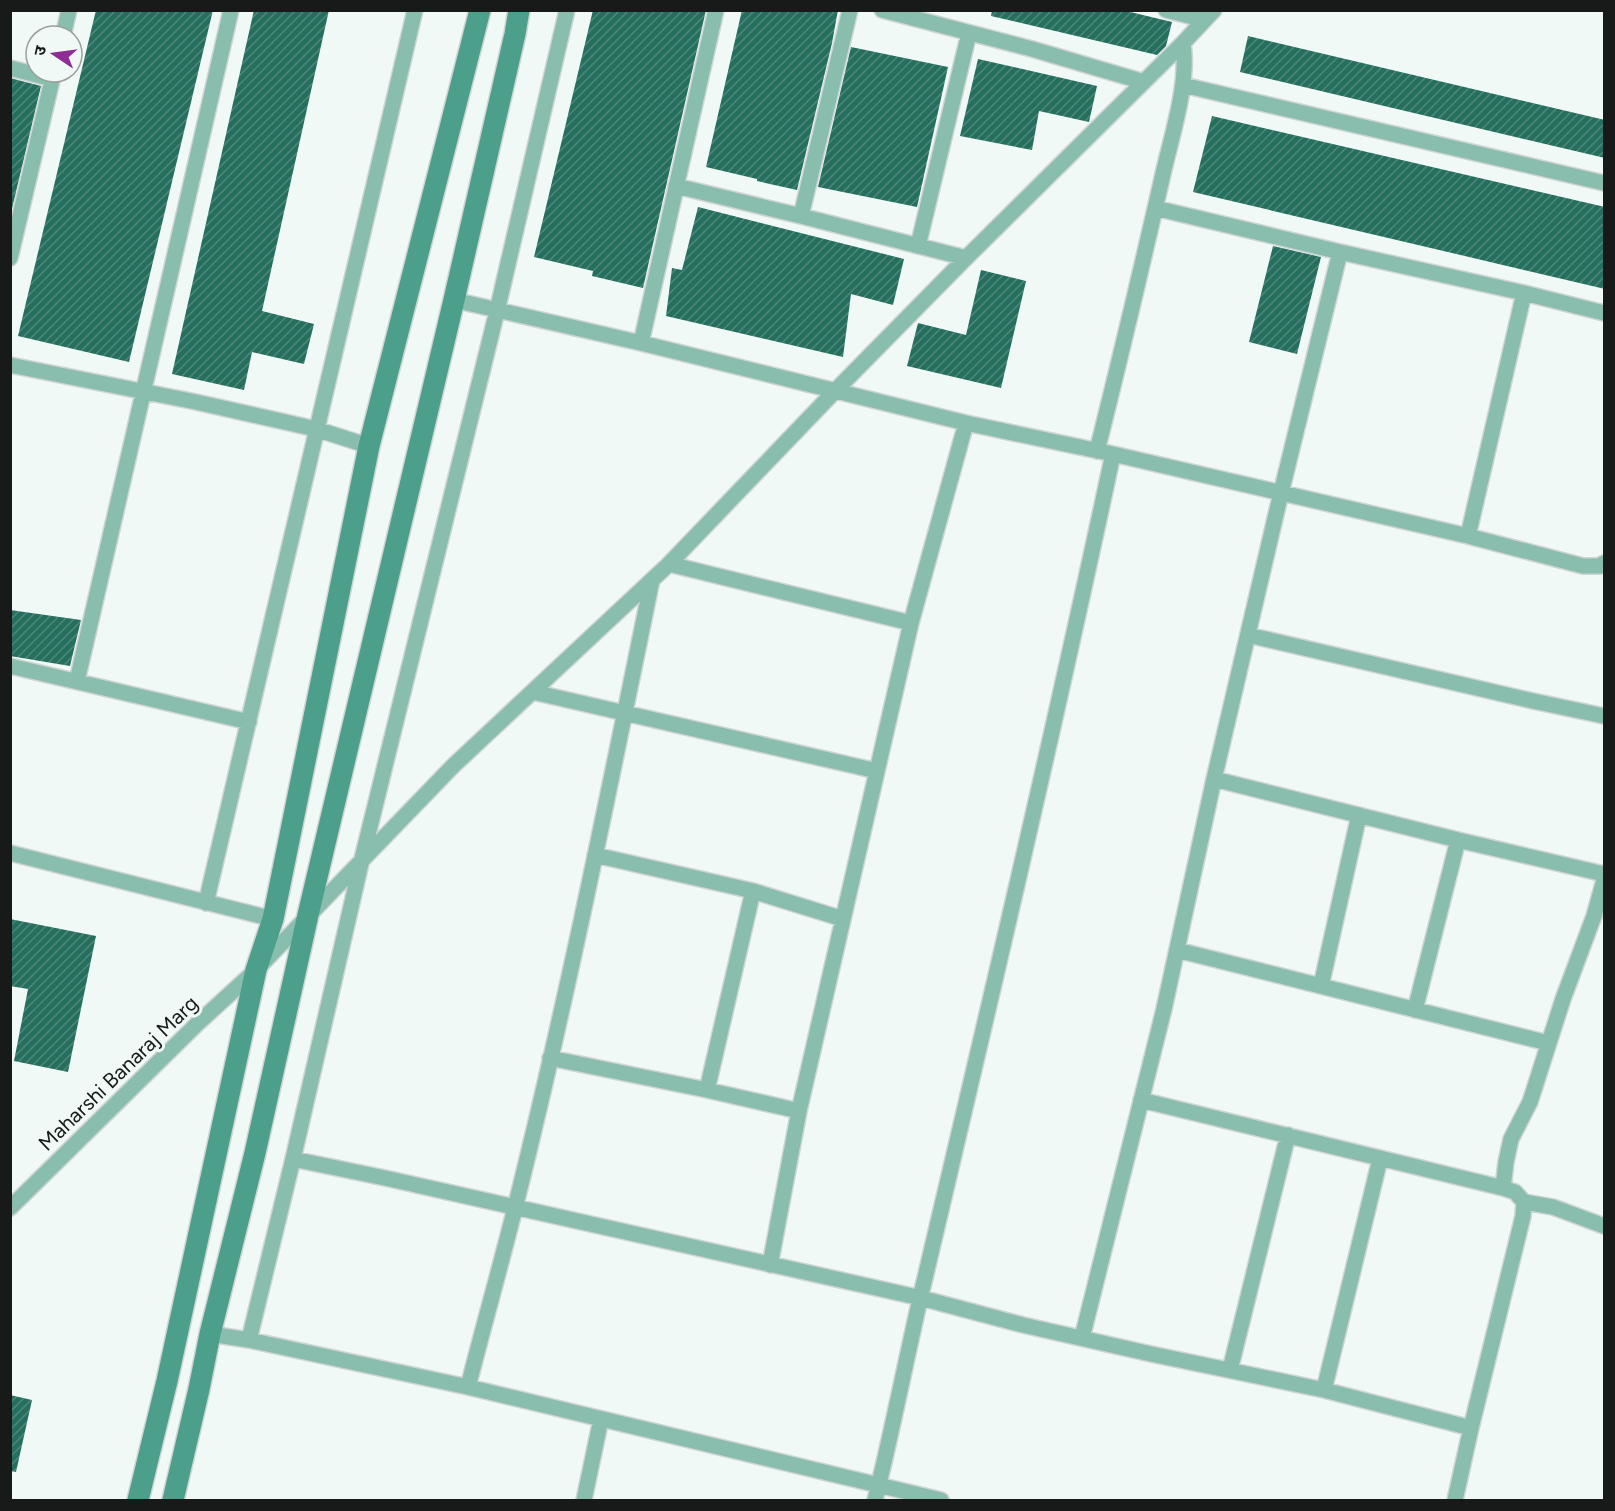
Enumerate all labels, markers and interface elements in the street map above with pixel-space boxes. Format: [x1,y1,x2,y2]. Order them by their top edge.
north arrow [24,24,84,84]
text: उ [30,43,50,57]
street label: Maharshi Banaraj Marg [33,990,203,1156]

